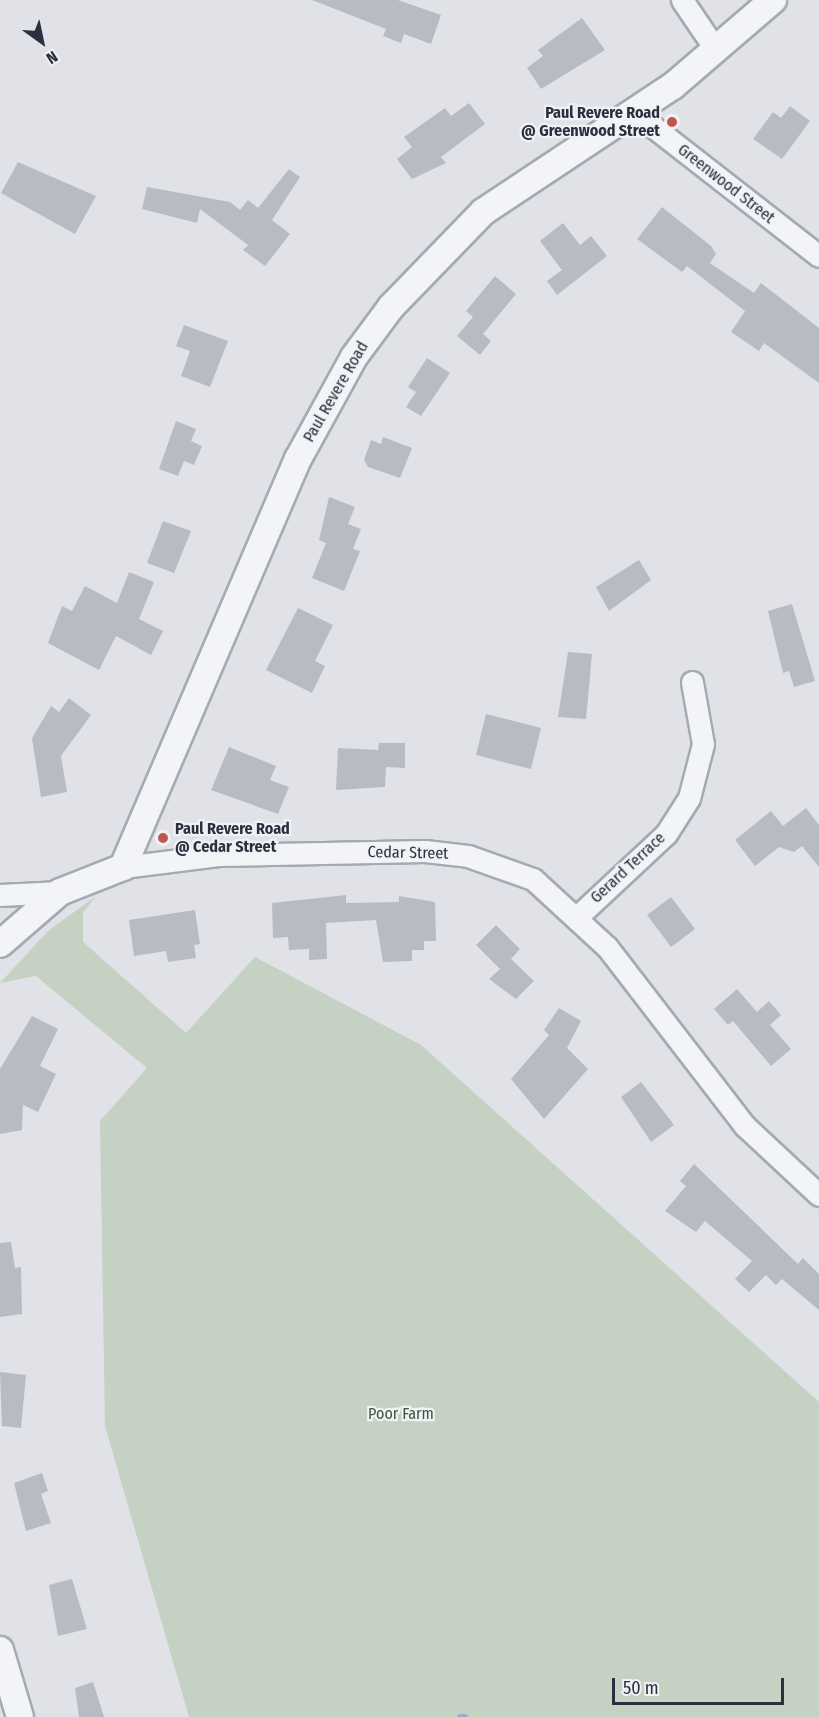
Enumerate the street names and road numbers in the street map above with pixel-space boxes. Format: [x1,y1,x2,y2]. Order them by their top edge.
street label: Greenwood Street [674,140,778,228]
street label: Paul Revere Road [299,338,373,446]
street label: Gerard Terrace [587,829,669,907]
street label: Cedar Street [367,843,449,863]

